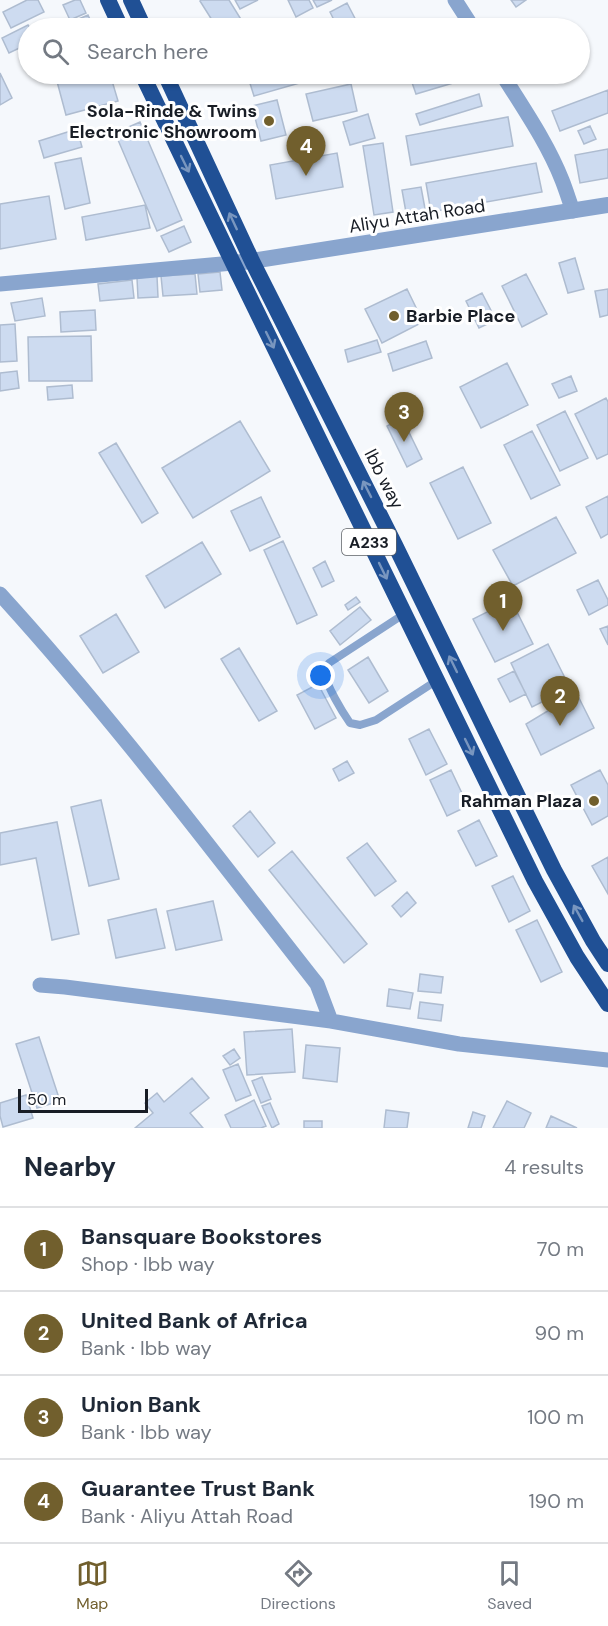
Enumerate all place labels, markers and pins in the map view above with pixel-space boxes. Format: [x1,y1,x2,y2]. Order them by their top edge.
place label: Sola-Rinde & Twins Electronic Showroom [69,99,257,144]
marker: Sola-Rinde & Twins Electronic Showroom [262,114,276,128]
pin: 4 [286,126,326,176]
place label: Barbie Place [406,304,516,328]
marker: Barbie Place [387,309,401,323]
pin: 3 [384,392,424,442]
pin: 1 [484,582,522,631]
pin: 2 [540,676,580,726]
place label: Rahman Plaza [461,789,582,813]
marker: Rahman Plaza [587,794,601,808]

